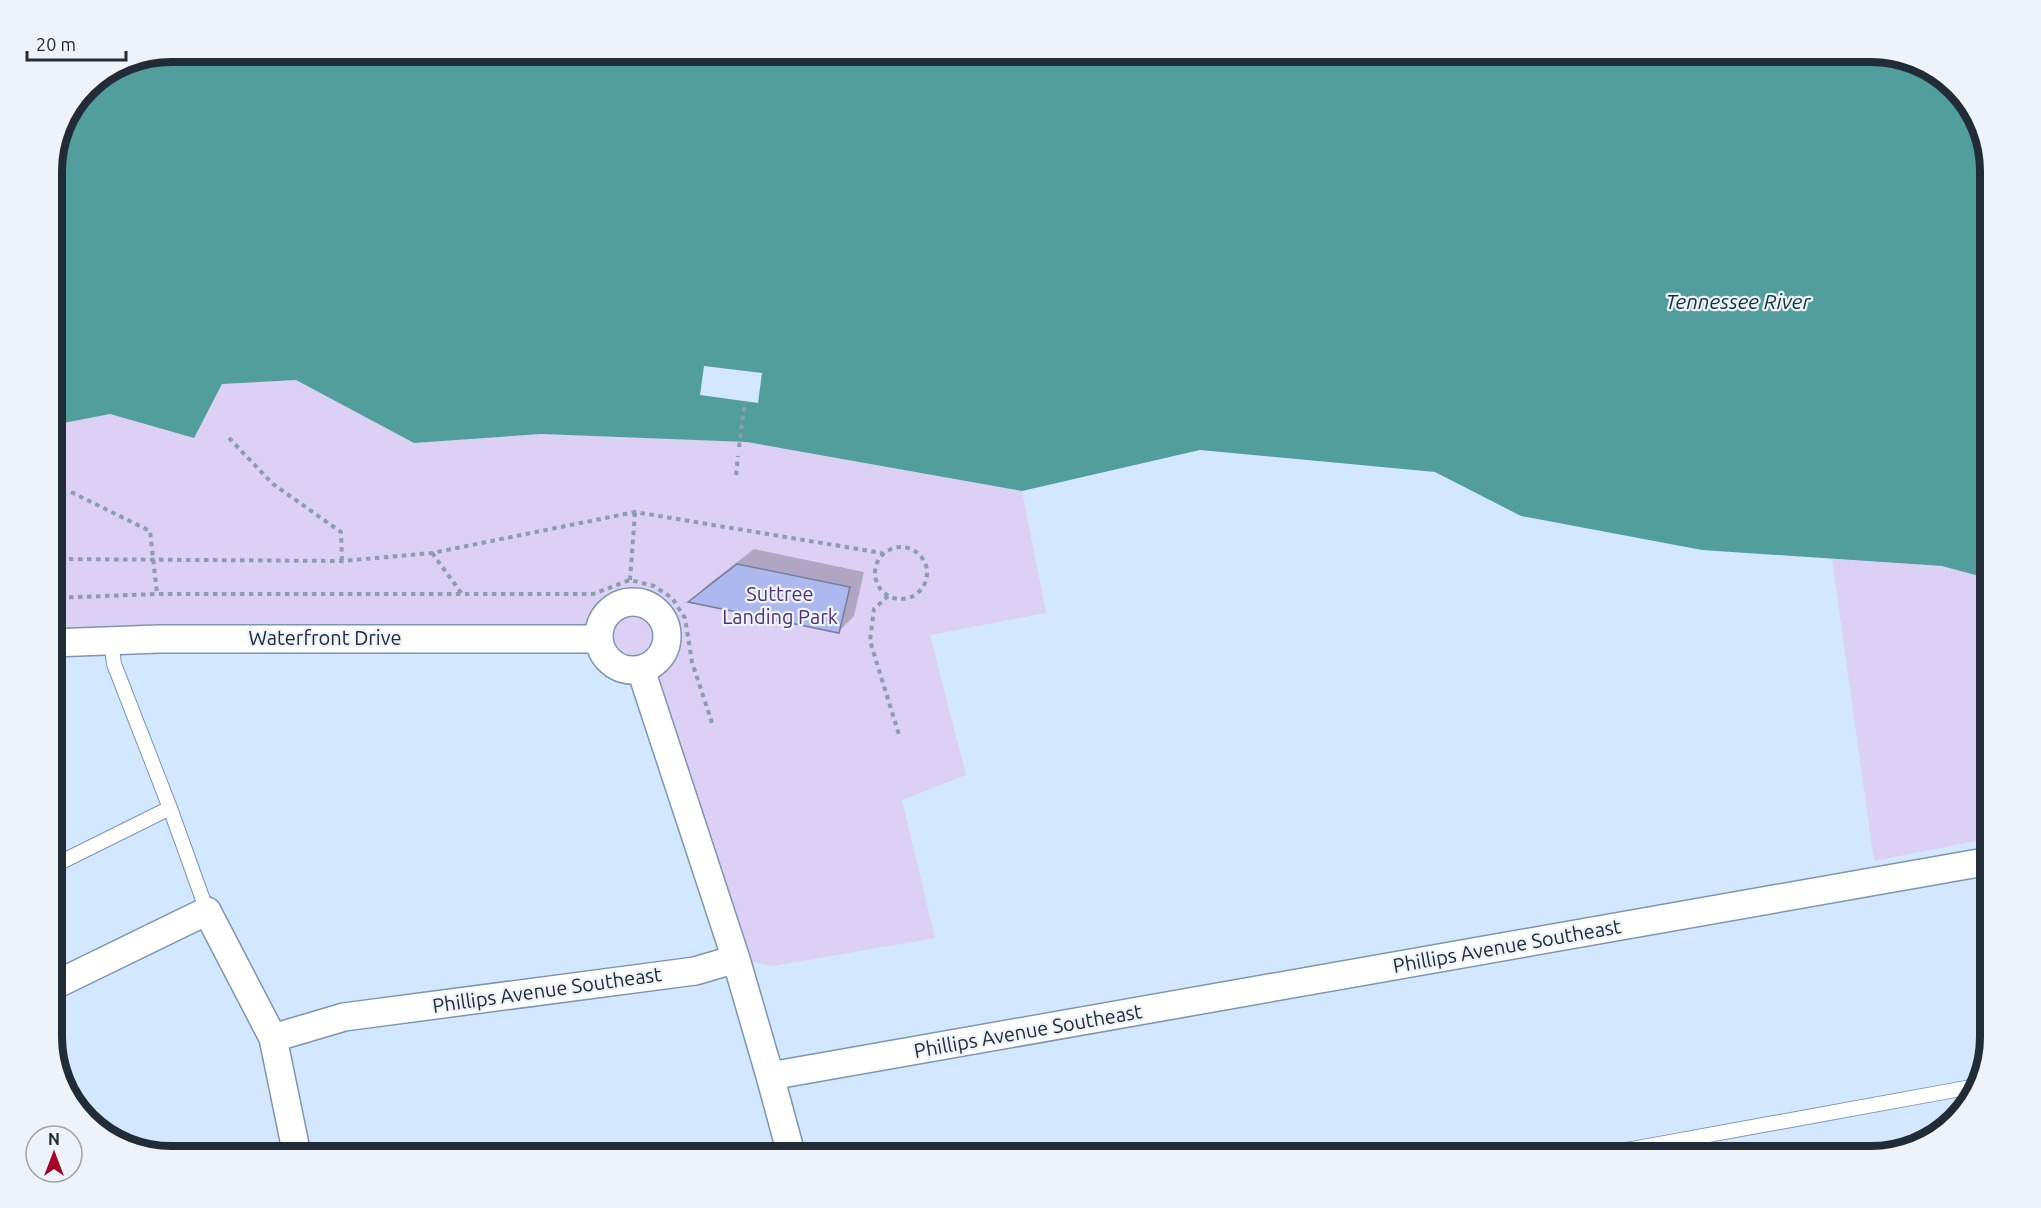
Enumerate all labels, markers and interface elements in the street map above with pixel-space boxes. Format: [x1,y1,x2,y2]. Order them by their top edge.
scale bar [27,24,126,62]
text: 20 m [36,34,76,54]
water label: Tennessee River [1666,289,1811,313]
park label: Suttree Landing Park [722,582,838,628]
street label: Waterfront Drive [249,626,401,649]
street label: Phillips Avenue Southeast [1391,914,1623,977]
street label: Phillips Avenue Southeast [431,962,663,1017]
street label: Phillips Avenue Southeast [912,999,1144,1062]
north arrow [24,1124,84,1184]
text: N [48,1130,60,1148]

